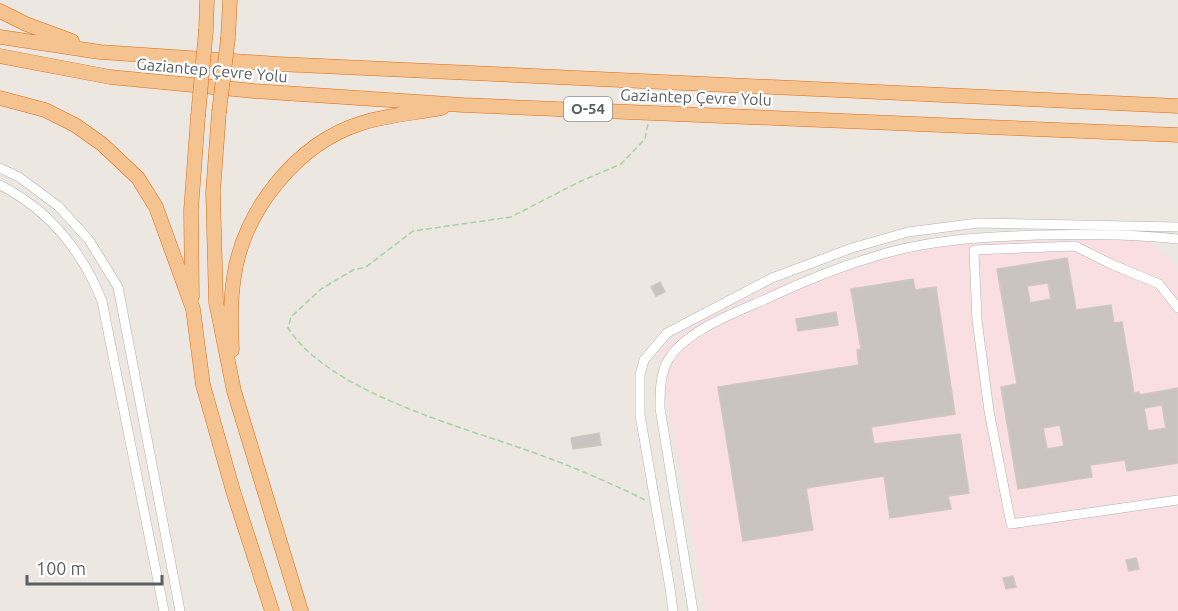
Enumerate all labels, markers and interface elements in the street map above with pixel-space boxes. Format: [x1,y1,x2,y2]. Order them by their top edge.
street label: Gaziantep Çevre Yolu [136,54,288,86]
street label: Gaziantep Çevre Yolu [620,85,772,109]
road number: O-54 [564,97,612,121]
scale bar [27,548,162,586]
text: 100 m [36,558,86,578]

